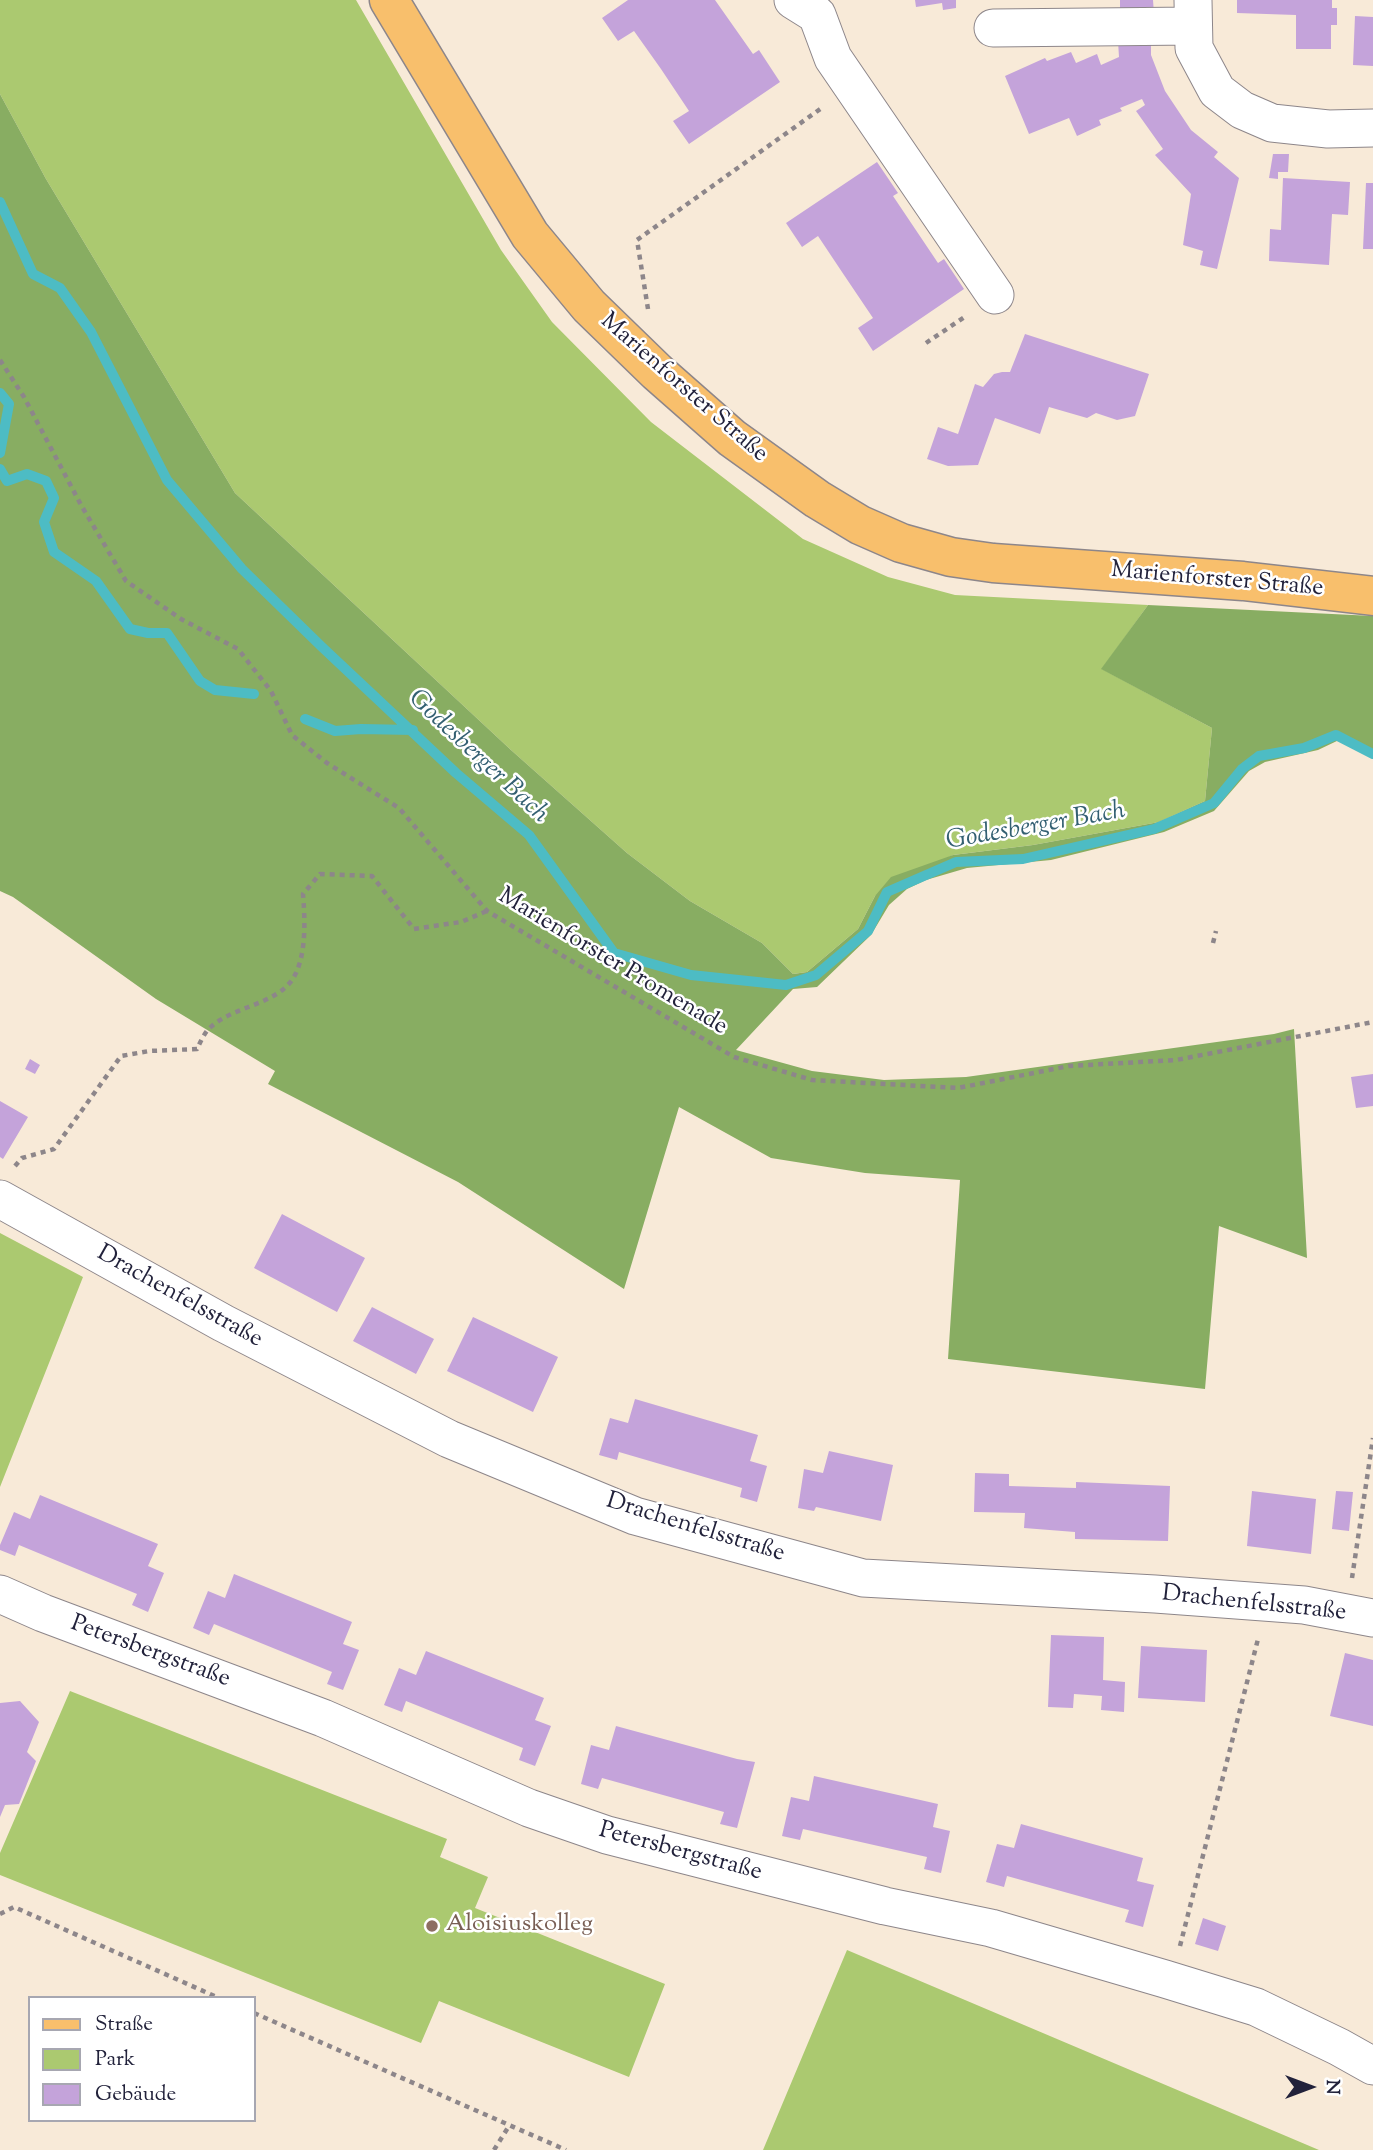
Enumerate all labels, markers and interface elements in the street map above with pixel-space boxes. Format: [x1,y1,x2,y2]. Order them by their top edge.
street label: Marienforster Straße [593,308,773,470]
street label: Marienforster Straße [1110,557,1324,605]
water label: Godesberger Bach [400,685,554,831]
water label: Godesberger Bach [944,797,1128,859]
street label: Marienforster Promenade [492,883,732,1043]
street label: Drachenfelsstraße [91,1241,267,1355]
street label: Drachenfelsstraße [602,1488,788,1570]
street label: Drachenfelsstraße [1160,1581,1348,1629]
street label: Petersbergstraße [66,1611,234,1695]
street label: Petersbergstraße [595,1817,765,1889]
place label: Aloisiuskolleg [446,1912,593,1940]
marker: Aloisiuskolleg [424,1918,440,1934]
legend [28,1996,256,2122]
text: Straße [95,2010,153,2040]
text: Park [95,2045,135,2075]
north arrow [1275,2052,1345,2122]
text: N [1318,2079,1345,2095]
text: Gebäude [95,2080,176,2110]

